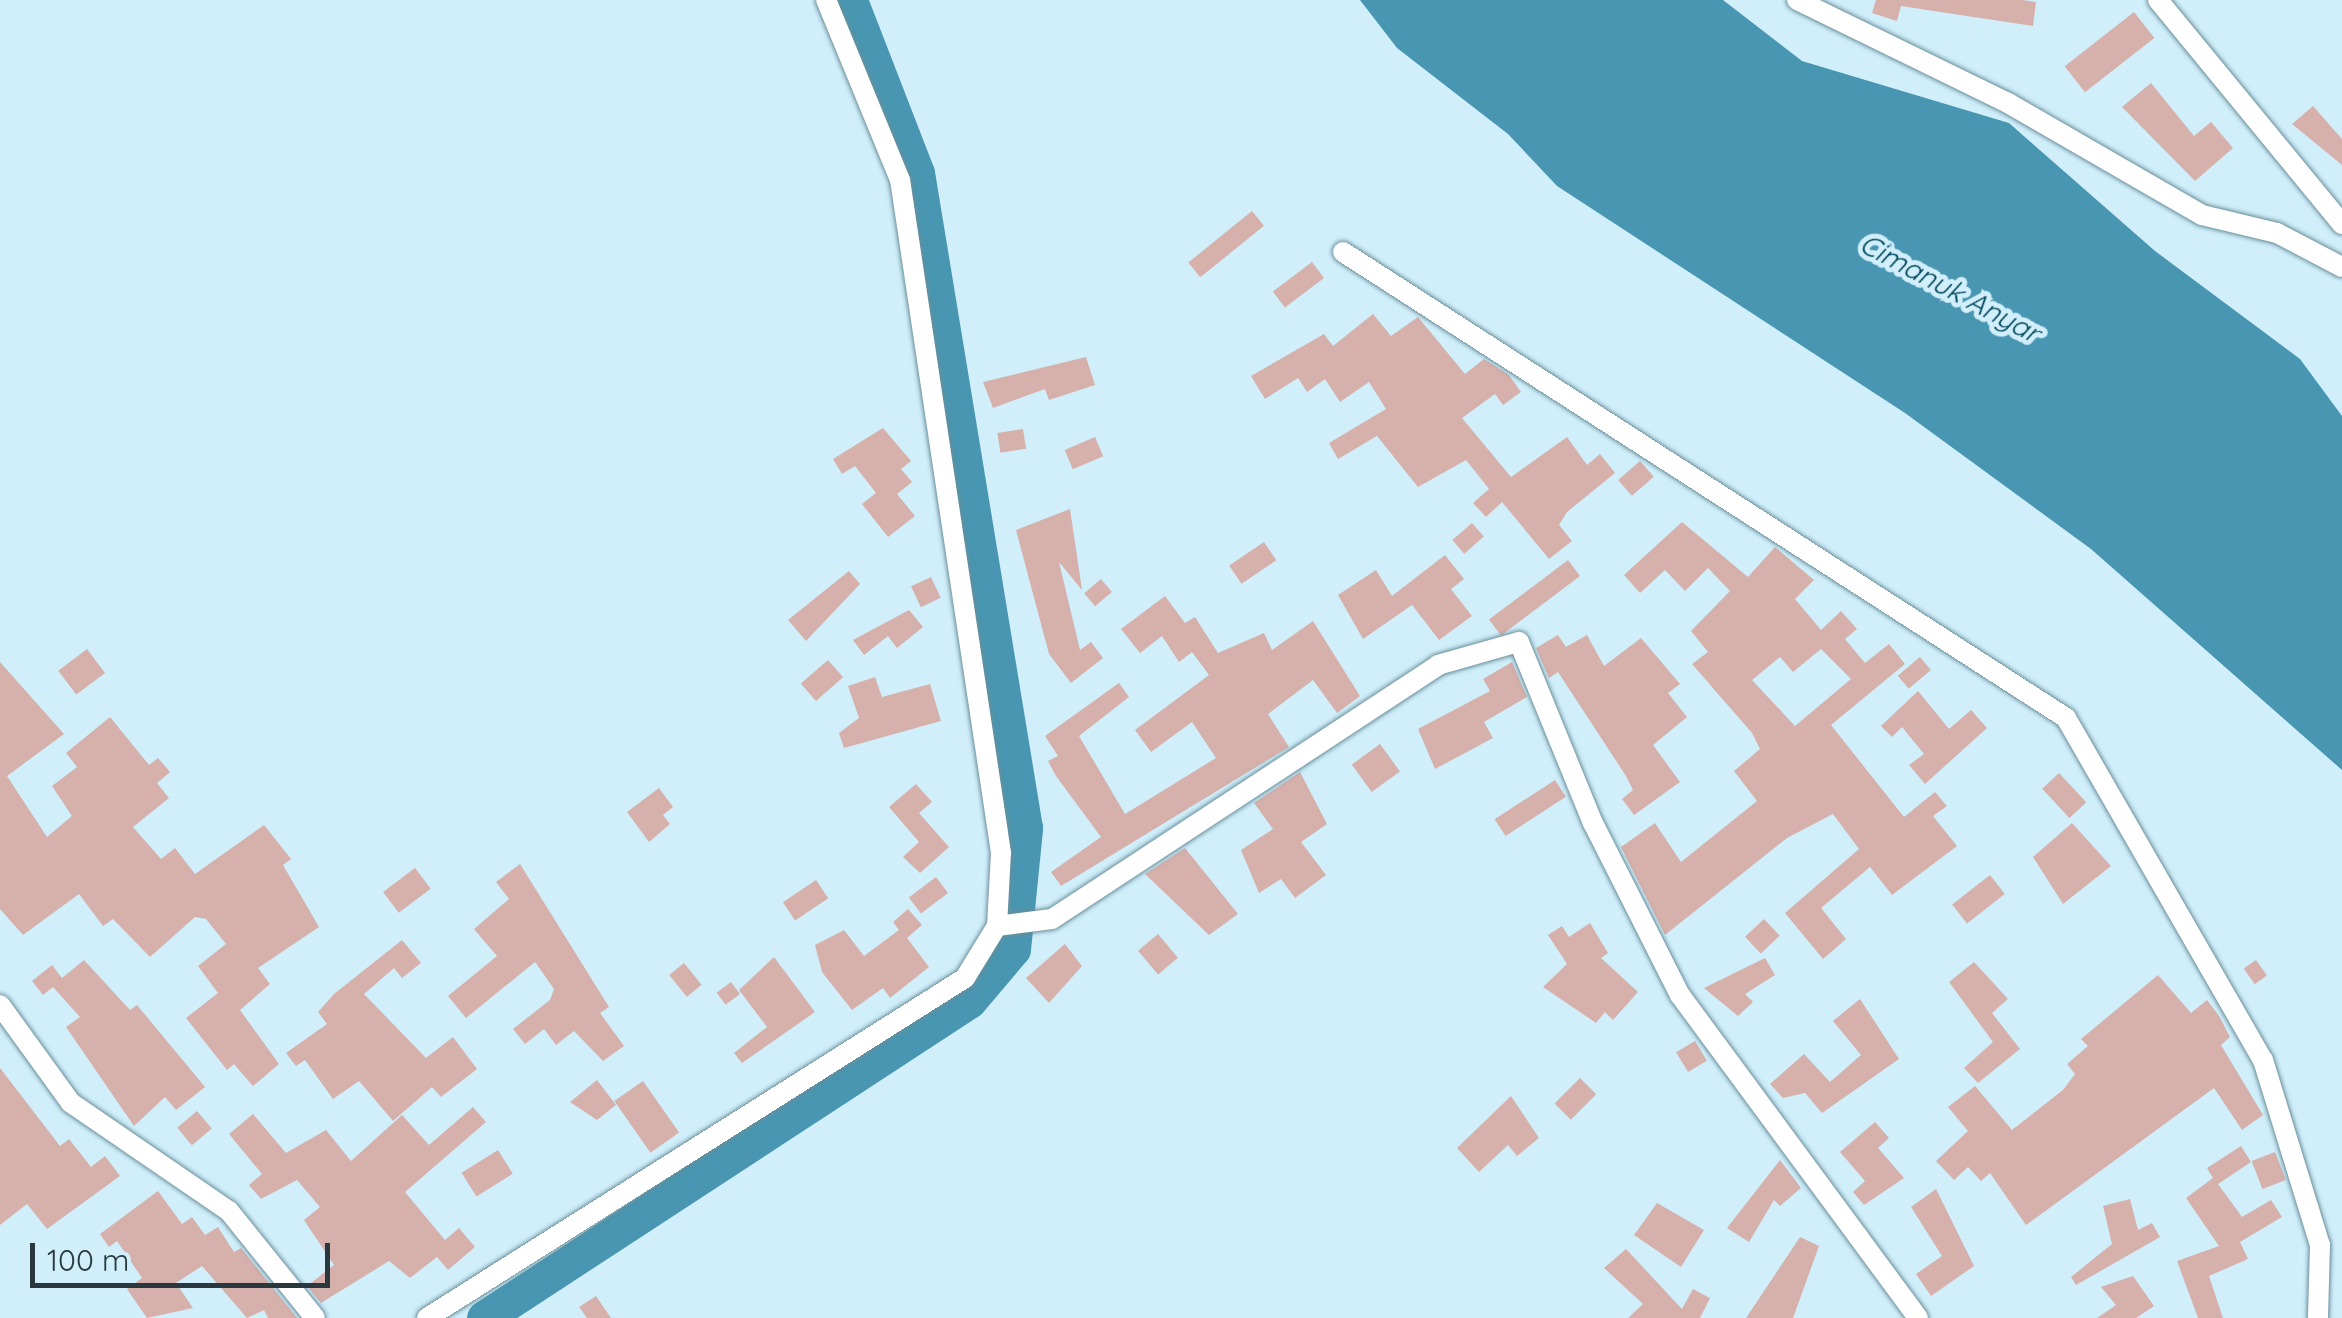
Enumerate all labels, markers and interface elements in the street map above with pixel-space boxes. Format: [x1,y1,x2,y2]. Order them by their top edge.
water label: Cimanuk Anyar [1854,226,2046,350]
scale bar [35,1223,335,1285]
text: 100 m [47,1241,129,1279]

